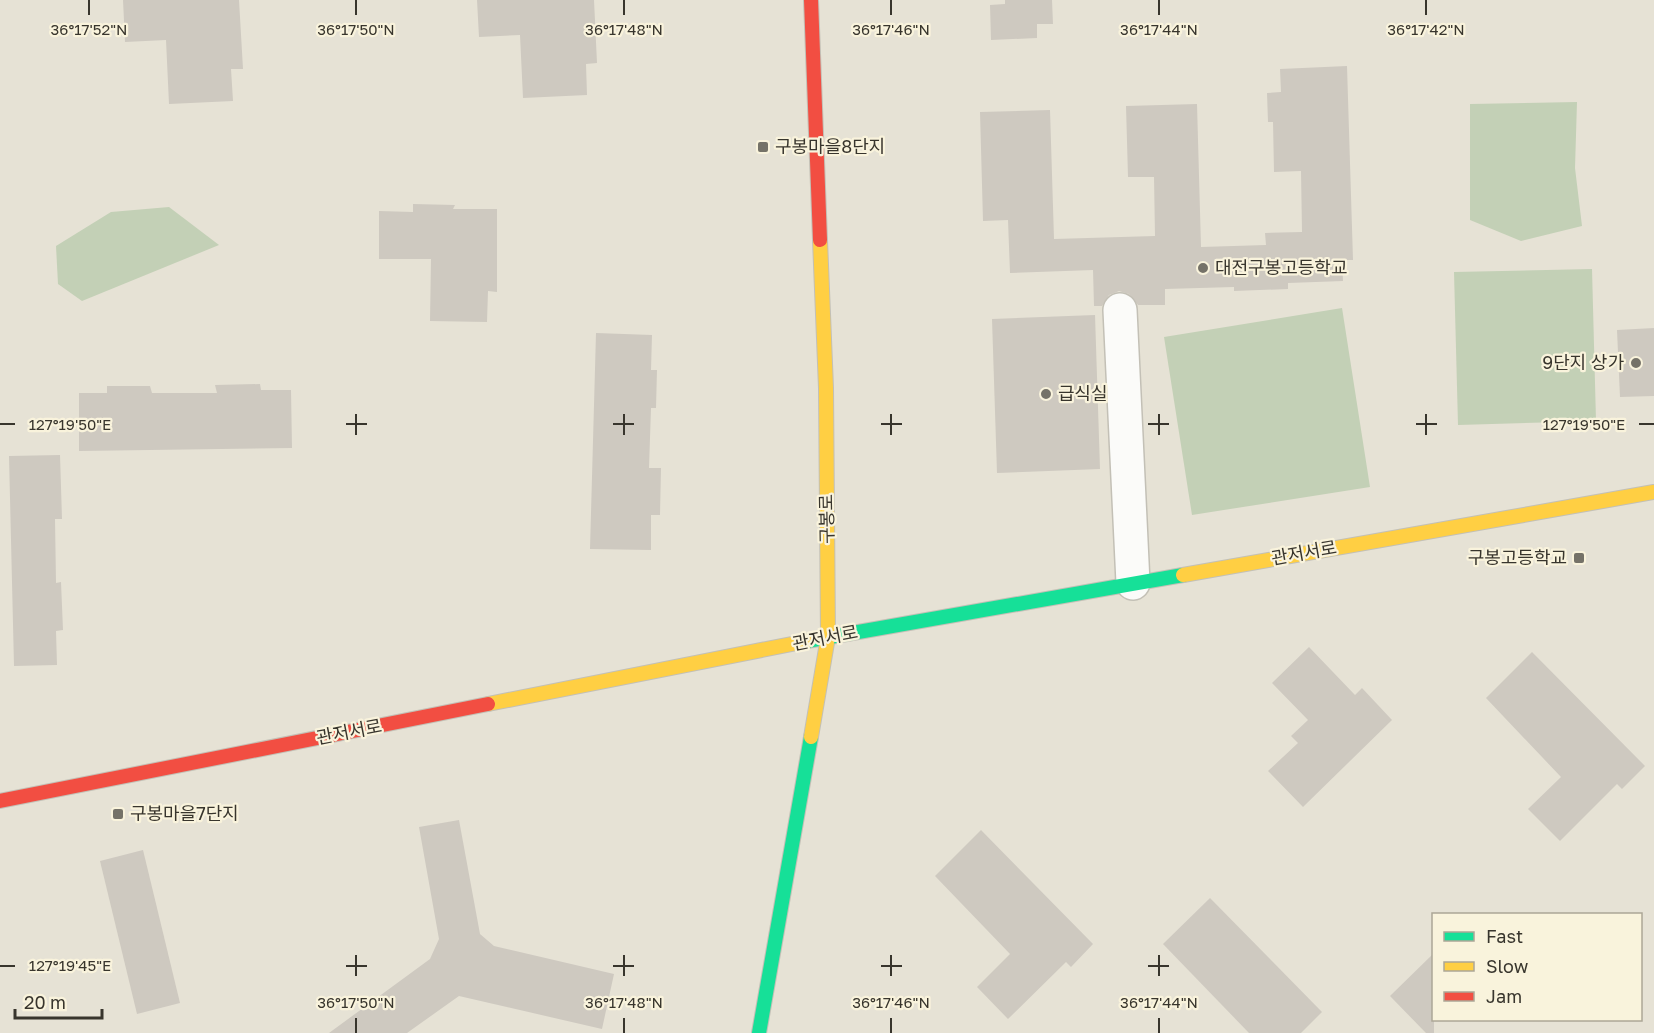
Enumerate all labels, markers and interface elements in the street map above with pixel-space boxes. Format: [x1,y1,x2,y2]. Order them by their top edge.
text: 36°17'52"N [51,20,127,38]
text: 36°17'50"N [317,20,395,38]
text: 36°17'48"N [585,20,663,38]
text: 36°17'46"N [852,20,930,38]
text: 36°17'44"N [1120,20,1198,38]
text: 36°17'42"N [1387,20,1465,38]
place label: 구봉마을8단지 [775,135,885,157]
marker: 구봉마을8단지 [756,140,770,154]
place label: 대전구봉고등학교 [1215,256,1347,278]
marker: 대전구봉고등학교 [1196,261,1210,275]
place label: 9단지 상가 [1542,351,1624,373]
marker: 9단지 상가 [1629,356,1643,370]
place label: 급식실 [1058,382,1108,404]
marker: 급식실 [1039,387,1053,401]
text: 127°19'50"E [29,415,111,433]
text: 127°19'50"E [1543,415,1625,433]
street label: 구봉로 [815,494,837,544]
street label: 관저서로 [1269,535,1338,569]
place label: 구봉고등학교 [1468,546,1567,568]
marker: 구봉고등학교 [1572,551,1586,565]
street label: 관저서로 [790,620,859,654]
street label: 관저서로 [314,714,383,748]
place label: 구봉마을7단지 [130,802,239,824]
marker: 구봉마을7단지 [111,807,125,821]
legend [1432,913,1642,1021]
text: Fast [1486,925,1523,947]
text: Slow [1486,955,1529,977]
text: 127°19'45"E [29,956,111,974]
scale bar [15,982,102,1020]
text: Jam [1486,985,1522,1007]
text: 20 m [24,991,66,1013]
text: 36°17'50"N [317,993,395,1011]
text: 36°17'48"N [585,993,663,1011]
text: 36°17'46"N [852,993,930,1011]
text: 36°17'44"N [1120,993,1198,1011]

